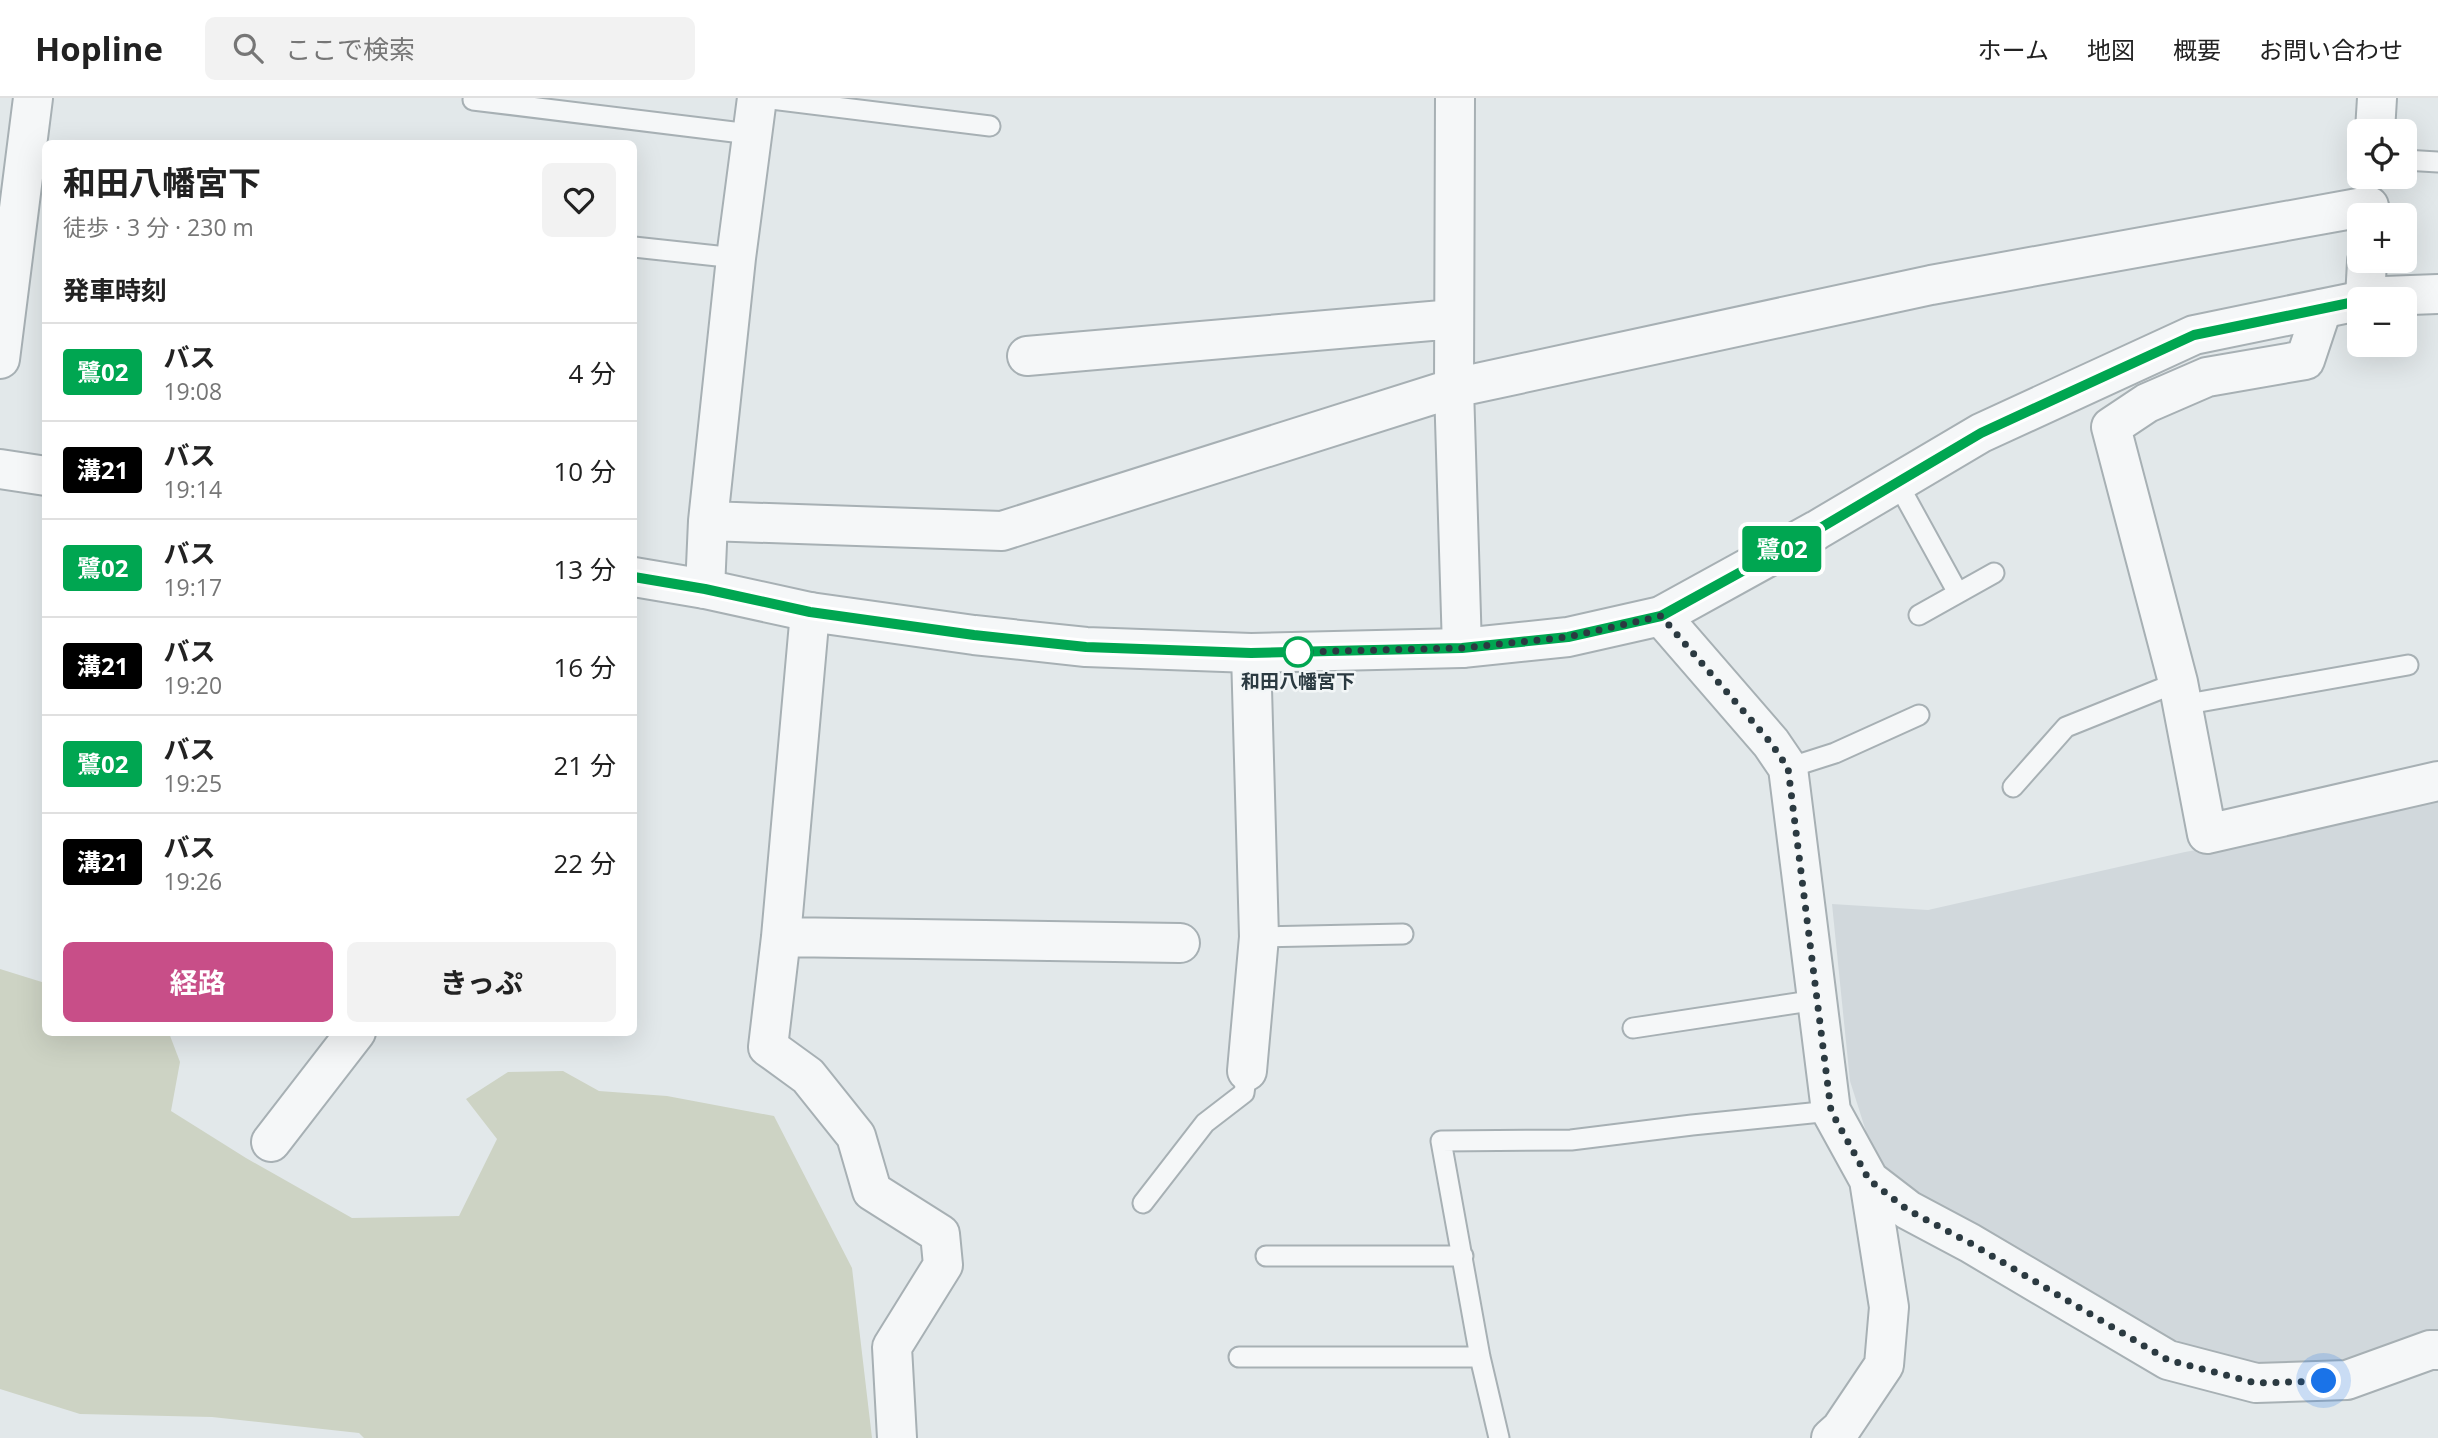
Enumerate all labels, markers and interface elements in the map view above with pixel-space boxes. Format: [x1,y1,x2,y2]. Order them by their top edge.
search box [205,17,695,80]
text: Hopline [35,26,163,71]
icon: search [229,29,267,67]
text: ここで検索 [285,31,415,67]
text: ホーム [1978,33,2049,66]
text: 地図 [2087,33,2135,66]
text: 概要 [2173,33,2221,66]
text: お問い合わせ [2259,33,2403,66]
map controls [2347,119,2417,357]
button: locate [2347,119,2417,189]
text: 和田八幡宮下 [63,160,261,205]
button: heart [542,163,616,237]
button: + [2347,203,2417,273]
text: 徒歩 · 3 分 · 230 m [63,211,254,243]
text: 発車時刻 [63,272,167,308]
button: − [2347,287,2417,357]
text: バス [163,339,215,375]
text: 鷺02 [77,355,128,388]
text: 4 分 [568,355,616,391]
text: 19:08 [163,375,222,407]
text: バス [163,437,215,473]
text: 溝21 [77,453,128,486]
text: 10 分 [554,453,616,489]
text: 19:14 [163,473,222,505]
line badge: 鷺02 [1742,526,1822,572]
text: 鷺02 [1756,532,1808,565]
text: バス [163,535,215,571]
text: 鷺02 [77,551,128,584]
text: 13 分 [554,551,616,587]
text: 19:17 [163,571,222,603]
text: バス [163,633,215,669]
marker: 和田八幡宮下 [1283,637,1313,667]
text: 溝21 [77,649,128,682]
text: 16 分 [554,649,616,685]
place label: 和田八幡宮下 [1241,668,1355,694]
text: 19:20 [163,669,222,701]
text: バス [163,731,215,767]
text: 鷺02 [77,747,128,780]
text: 21 分 [554,747,616,783]
text: 19:25 [163,767,222,799]
text: バス [163,829,215,865]
text: 溝21 [77,845,128,878]
text: 22 分 [554,845,616,881]
text: 19:26 [163,865,222,897]
button: 経路 [63,942,333,1022]
button: きっぷ [347,942,616,1022]
your location [2306,1363,2341,1398]

